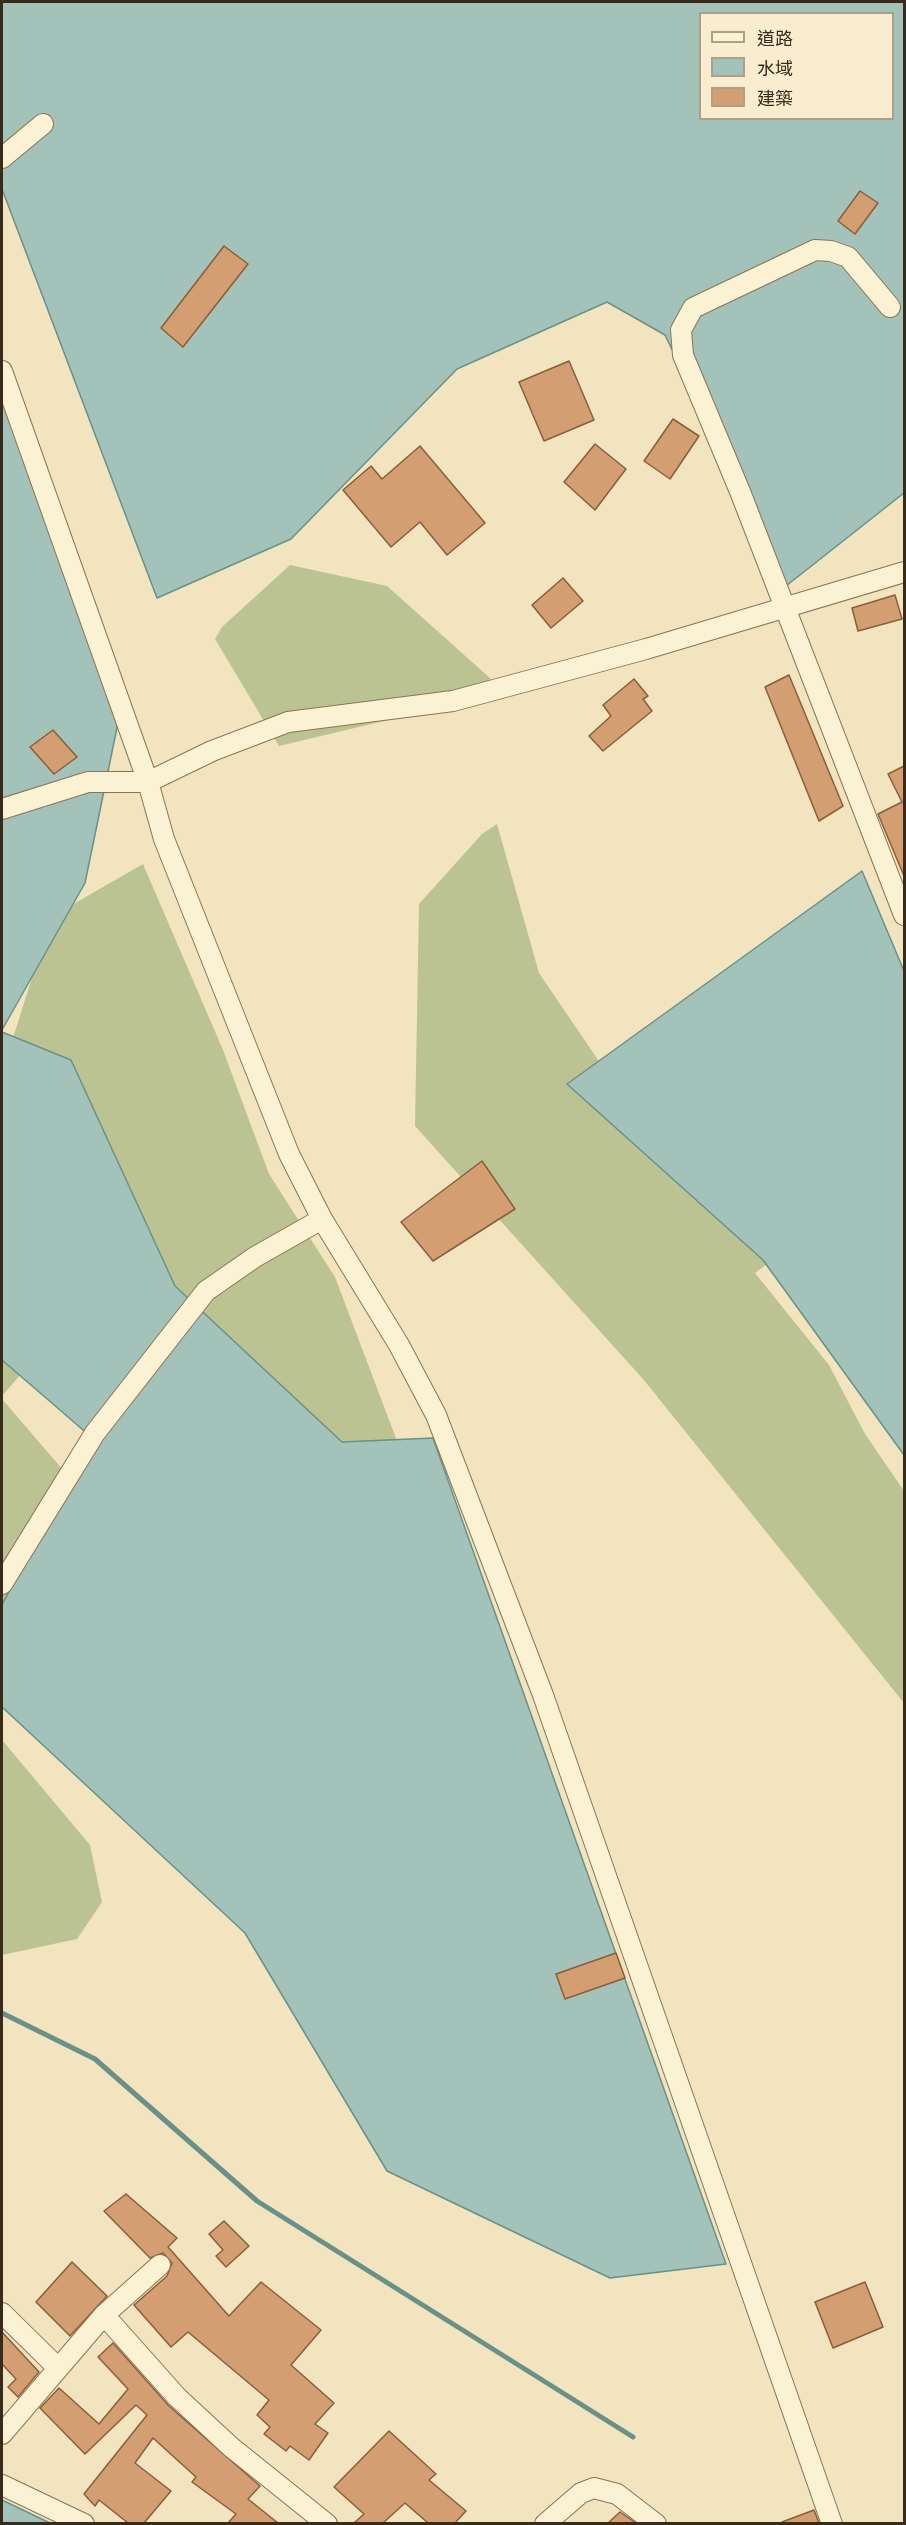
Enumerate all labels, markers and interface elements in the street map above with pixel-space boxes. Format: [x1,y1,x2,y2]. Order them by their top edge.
legend [699,12,894,120]
text: 道路 [757,28,793,50]
text: 水域 [757,58,793,80]
text: 建築 [757,88,793,110]

